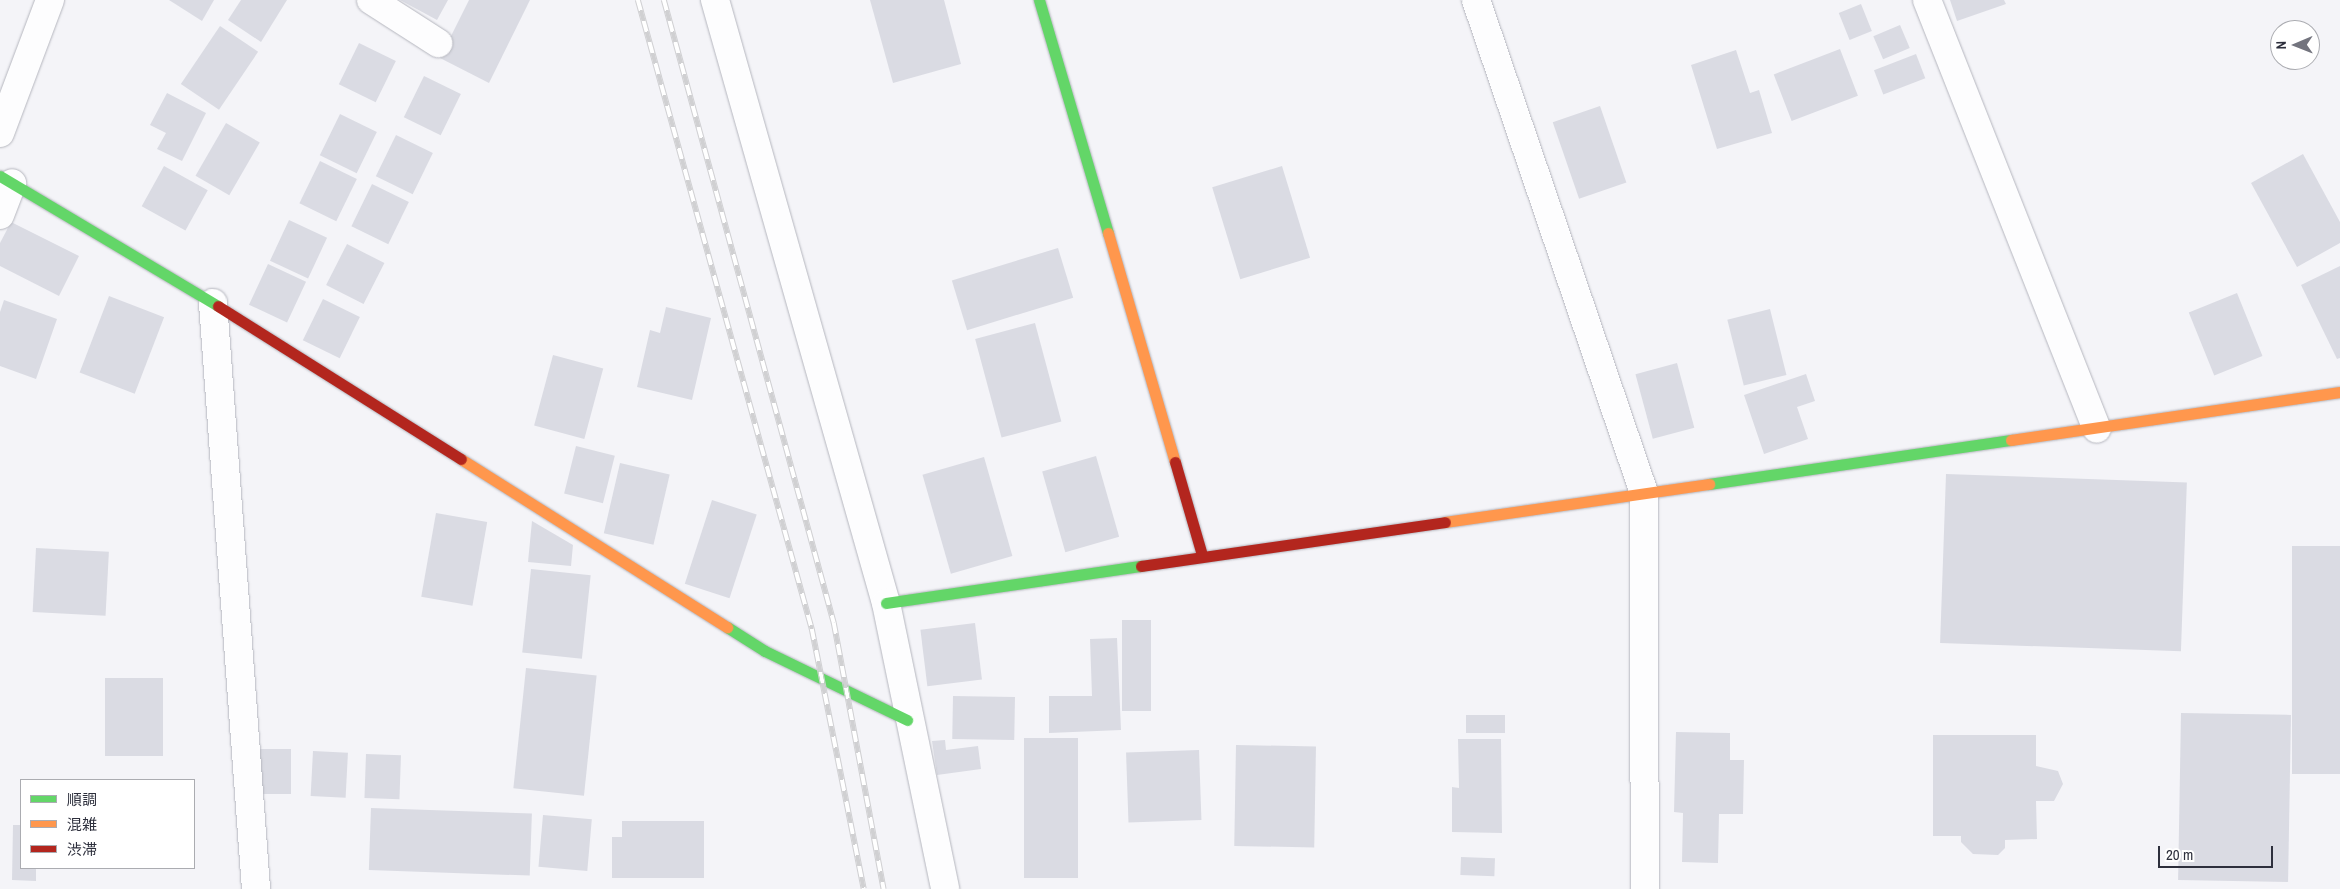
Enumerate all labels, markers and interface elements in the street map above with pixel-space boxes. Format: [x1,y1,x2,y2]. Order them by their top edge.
north arrow [2270,20,2320,70]
text: N [2272,41,2290,50]
legend [20,779,195,869]
text: 順調 [67,789,97,810]
text: 混雑 [67,814,97,835]
scale bar [2160,836,2275,868]
text: 渋滞 [67,839,97,860]
text: 20 m [2166,844,2193,865]

